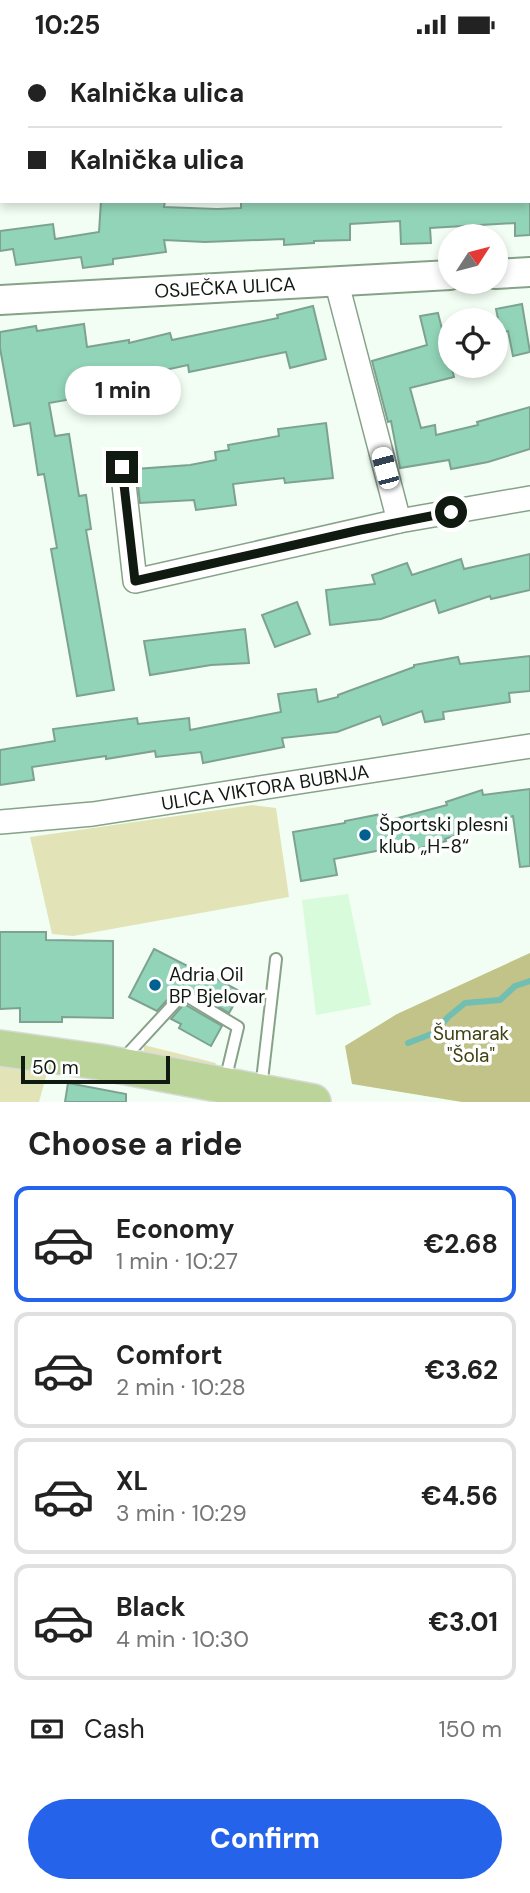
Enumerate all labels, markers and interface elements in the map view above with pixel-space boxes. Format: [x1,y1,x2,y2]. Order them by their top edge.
text: 10:25 [35,8,101,42]
text: Kalnička ulica [70,76,244,110]
text: Kalnička ulica [70,143,244,177]
north arrow [438,224,508,294]
map controls [438,224,508,378]
street label: OSJEČKA ULICA [154,271,297,304]
button: locate [438,308,508,378]
callout: 1 min [64,365,180,415]
text: 1 min [95,375,151,405]
car [370,445,401,491]
route end [106,451,138,483]
route start [435,496,467,528]
street label: ULICA VIKTORA BUBNJA [160,759,371,816]
place label: Športski plesni klub „H-8“ [379,812,508,859]
marker: Športski plesni klub „H-8“ [357,827,373,843]
place label: Adria Oil BP Bjelovar [169,962,265,1009]
marker: Adria Oil BP Bjelovar [147,977,163,993]
park label: Šumarak "Šola" [433,1021,509,1068]
scale bar [21,1053,170,1085]
text: 50 m [32,1055,79,1080]
text: Choose a ride [28,1123,243,1165]
text: Economy [116,1212,234,1246]
icon: car [32,1213,95,1276]
text: €2.68 [424,1227,498,1261]
text: 1 min · 10:27 [116,1246,238,1276]
text: Comfort [116,1338,222,1372]
icon: car [32,1339,95,1402]
text: €3.62 [425,1353,498,1387]
text: 2 min · 10:28 [116,1372,246,1402]
text: XL [116,1464,148,1498]
icon: car [32,1465,95,1528]
text: €4.56 [421,1479,498,1513]
text: 3 min · 10:29 [116,1498,247,1528]
text: Black [116,1590,186,1624]
icon: car [32,1591,95,1654]
text: €3.01 [429,1605,498,1639]
text: 4 min · 10:30 [116,1624,249,1654]
icon: cash [28,1710,66,1748]
text: Cash [84,1712,145,1746]
text: 150 m [438,1714,502,1744]
button: Confirm [28,1799,502,1879]

